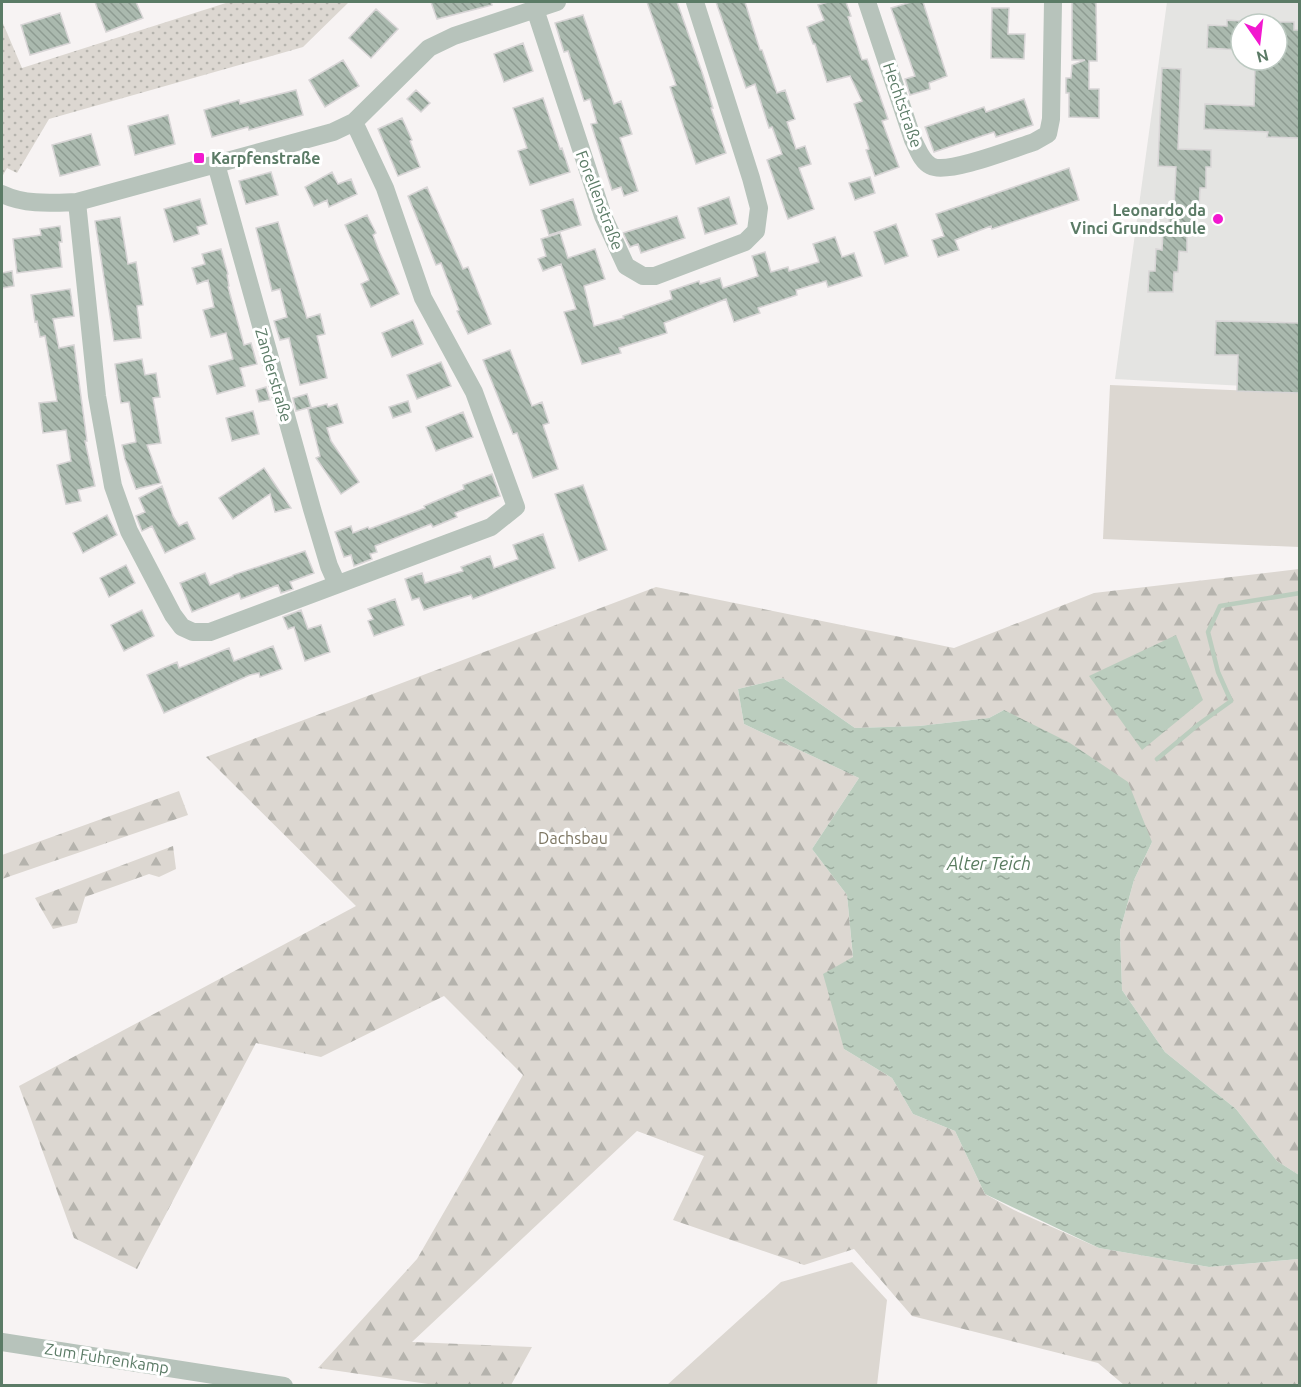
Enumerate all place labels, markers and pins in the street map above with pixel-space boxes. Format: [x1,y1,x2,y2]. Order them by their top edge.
place label: Karpfenstraße [211,149,321,167]
marker: Karpfenstraße [192,151,206,165]
place label: Leonardo da Vinci Grundschule [1070,201,1206,237]
marker: Leonardo da Vinci Grundschule [1211,212,1225,226]

